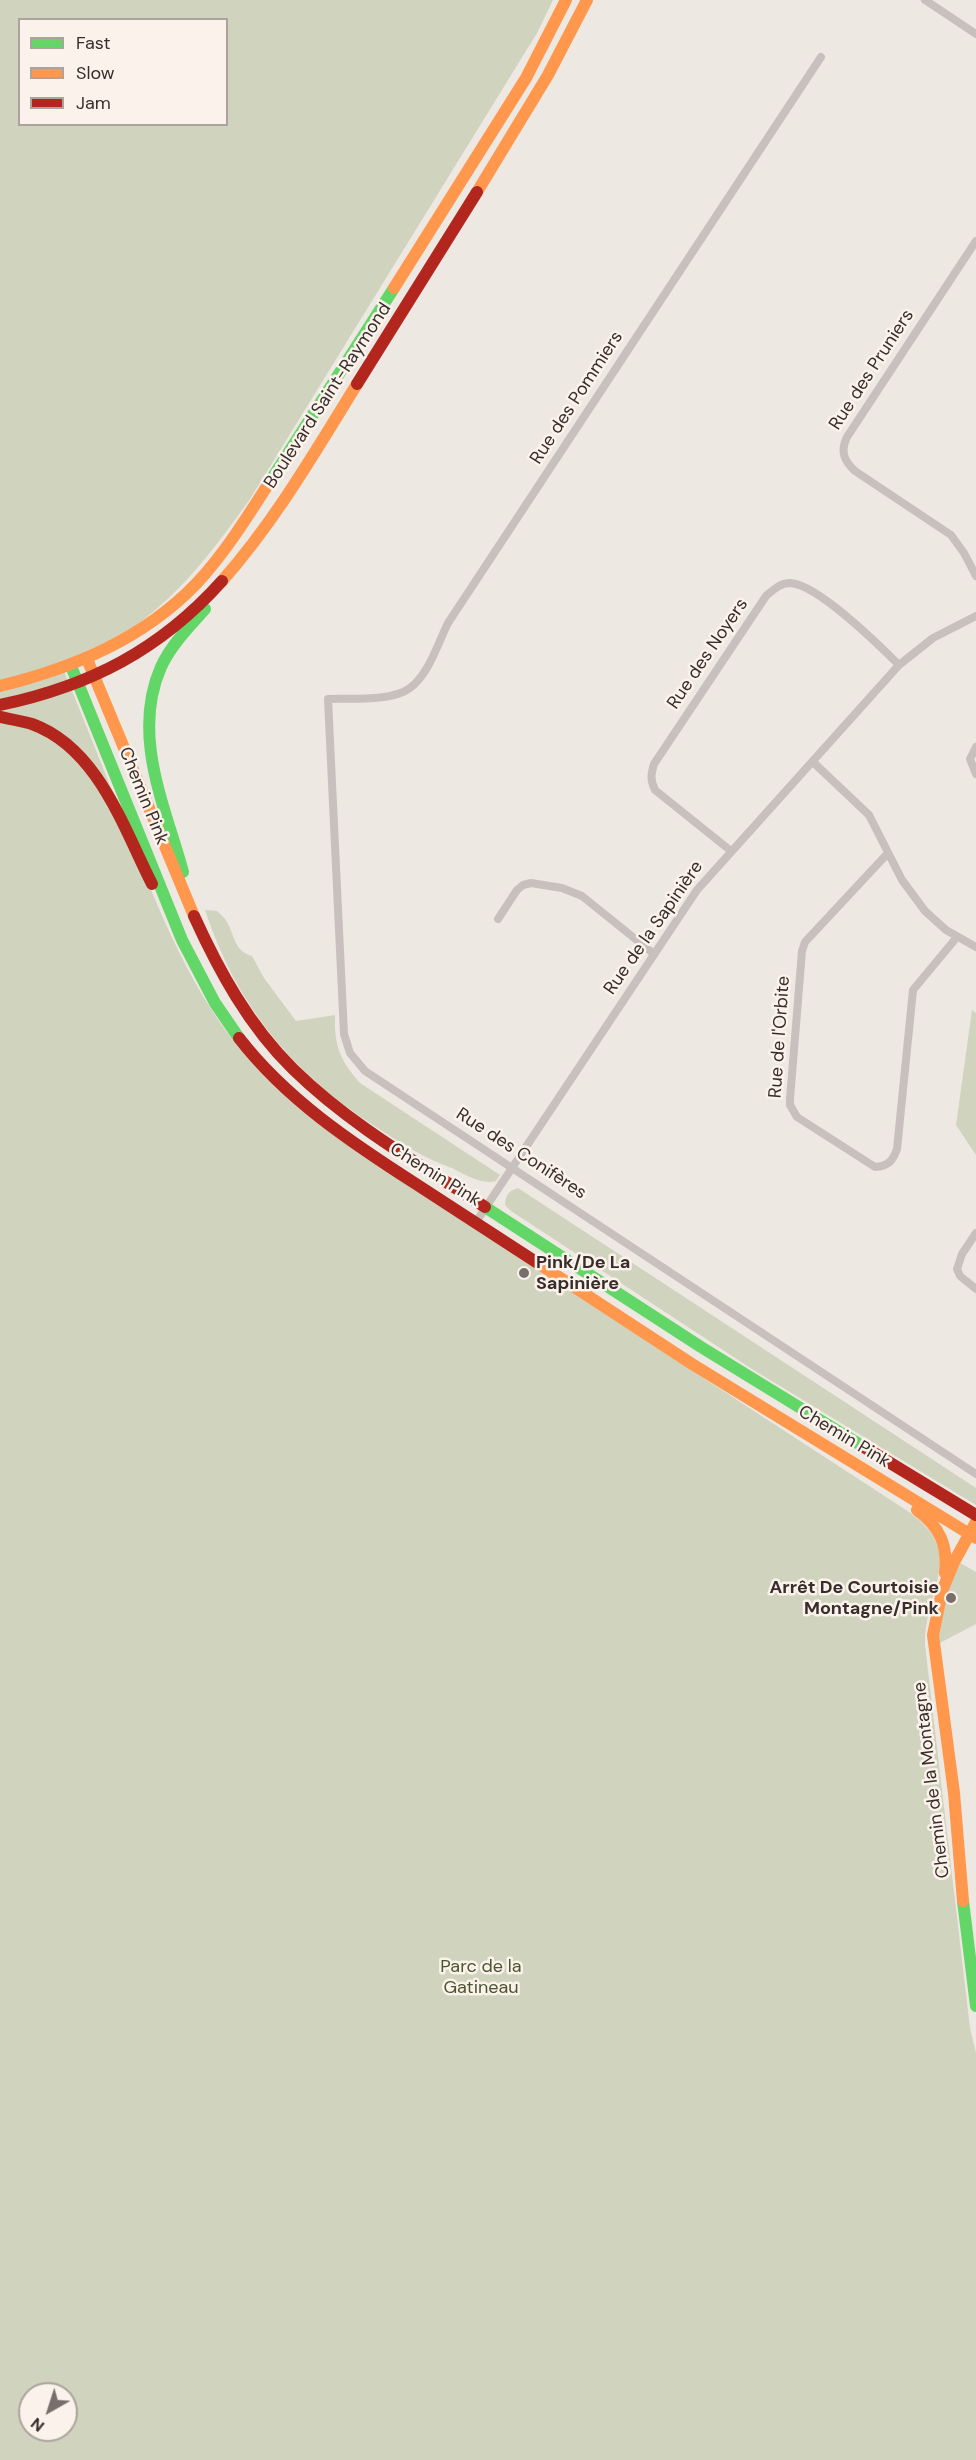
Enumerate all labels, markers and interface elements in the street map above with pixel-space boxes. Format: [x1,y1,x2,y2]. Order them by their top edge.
legend [18,18,228,126]
text: Fast [76,31,111,55]
text: Slow [76,61,115,85]
text: Jam [76,91,111,115]
street label: Boulevard Saint-Raymond [260,299,396,493]
street label: Rue des Pruniers [825,306,919,434]
street label: Rue des Pommiers [526,327,628,469]
street label: Rue des Noyers [663,595,753,713]
street label: Chemin Pink [114,744,172,848]
street label: Rue de la Sapinière [600,857,708,999]
street label: Rue de l'Orbite [765,975,795,1099]
street label: Rue des Conifères [452,1104,590,1204]
street label: Chemin Pink [386,1139,484,1211]
place label: Pink/De La Sapinière [536,1252,630,1294]
marker: Pink/De La Sapinière [517,1266,531,1280]
street label: Chemin Pink [794,1401,894,1473]
place label: Arrêt De Courtoisie Montagne/Pink [770,1577,939,1620]
marker: Arrêt De Courtoisie Montagne/Pink [944,1591,958,1605]
street label: Chemin de la Montagne [909,1681,955,1879]
park label: Parc de la Gatineau [440,1956,522,1998]
north arrow [18,2382,78,2442]
text: N [26,2413,49,2437]

